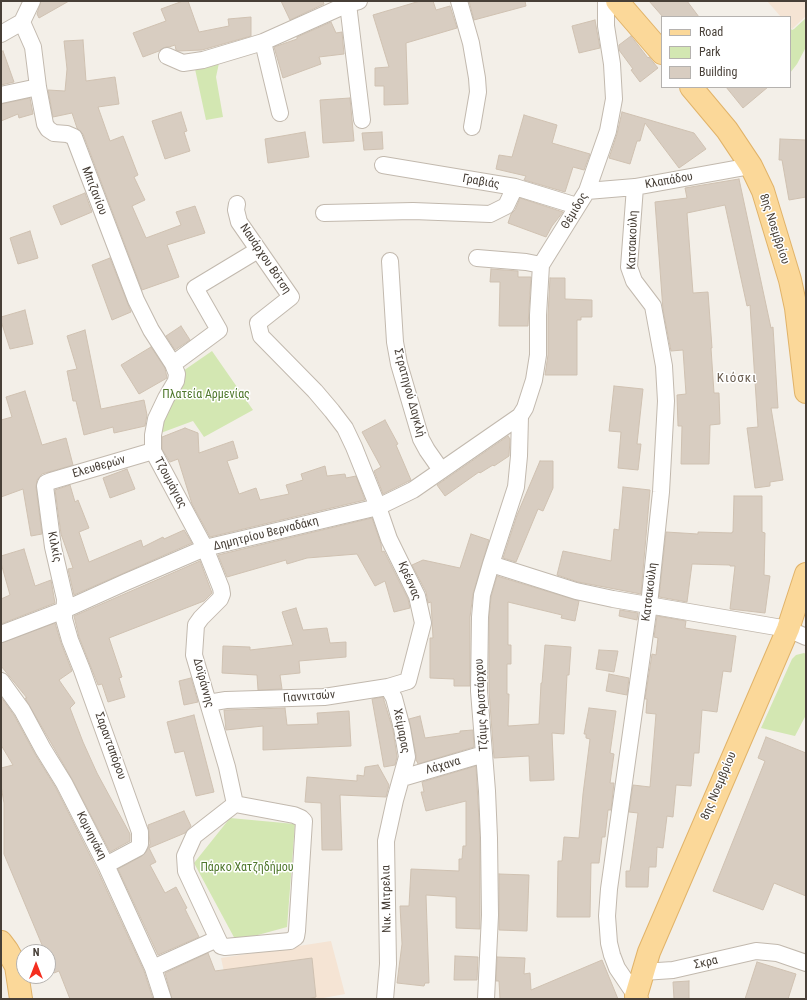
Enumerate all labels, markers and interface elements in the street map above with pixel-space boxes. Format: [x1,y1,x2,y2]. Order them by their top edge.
legend [661,16,791,88]
text: Road [699,25,723,39]
text: Park [699,45,720,59]
text: Building [699,65,737,79]
street label: Μπιζανίου [78,165,110,217]
street label: Κλαπάδου [644,170,694,192]
street label: Γραβιάς [461,172,501,192]
street label: Θέμιδος [559,190,591,232]
street label: 8ης Νοεμβρίου [756,192,792,266]
street label: Κατσακούλη [625,210,641,270]
street label: Ναυάρχου Βότση [236,221,294,297]
street label: Στρατηγού Δαγκλή [390,347,428,439]
district label: Κιόσκι [717,371,757,387]
park label: Πλατεία Αρμενίας [162,388,250,402]
street label: Ελευθερών [71,453,127,481]
street label: Τζουμάγιας [151,455,189,511]
street label: Δημητρίου Βερναδάκη [212,514,320,554]
street label: Κιλκίς [44,530,64,564]
street label: Κρέσνας [394,559,424,603]
street label: Κατσακούλη [639,562,661,622]
street label: Δοϊράννης [189,657,217,709]
street label: Τζάιμς Αριστάρχου [472,658,492,752]
street label: Γιαννιτσών [282,688,336,706]
street label: Χείμαρας [390,707,412,755]
street label: Σαρανταπόρου [91,710,129,782]
street label: 8ης Νοεμβρίου [698,750,740,822]
street label: Λάχανα [424,754,462,778]
street label: Κομνηνάκη [73,809,109,863]
park label: Πάρκο Χατζηδήμου [200,861,294,875]
street label: Νικ. Μιτρελια [379,865,395,933]
north arrow [16,944,56,984]
text: N [33,946,39,959]
street label: Σκρα [693,953,719,973]

